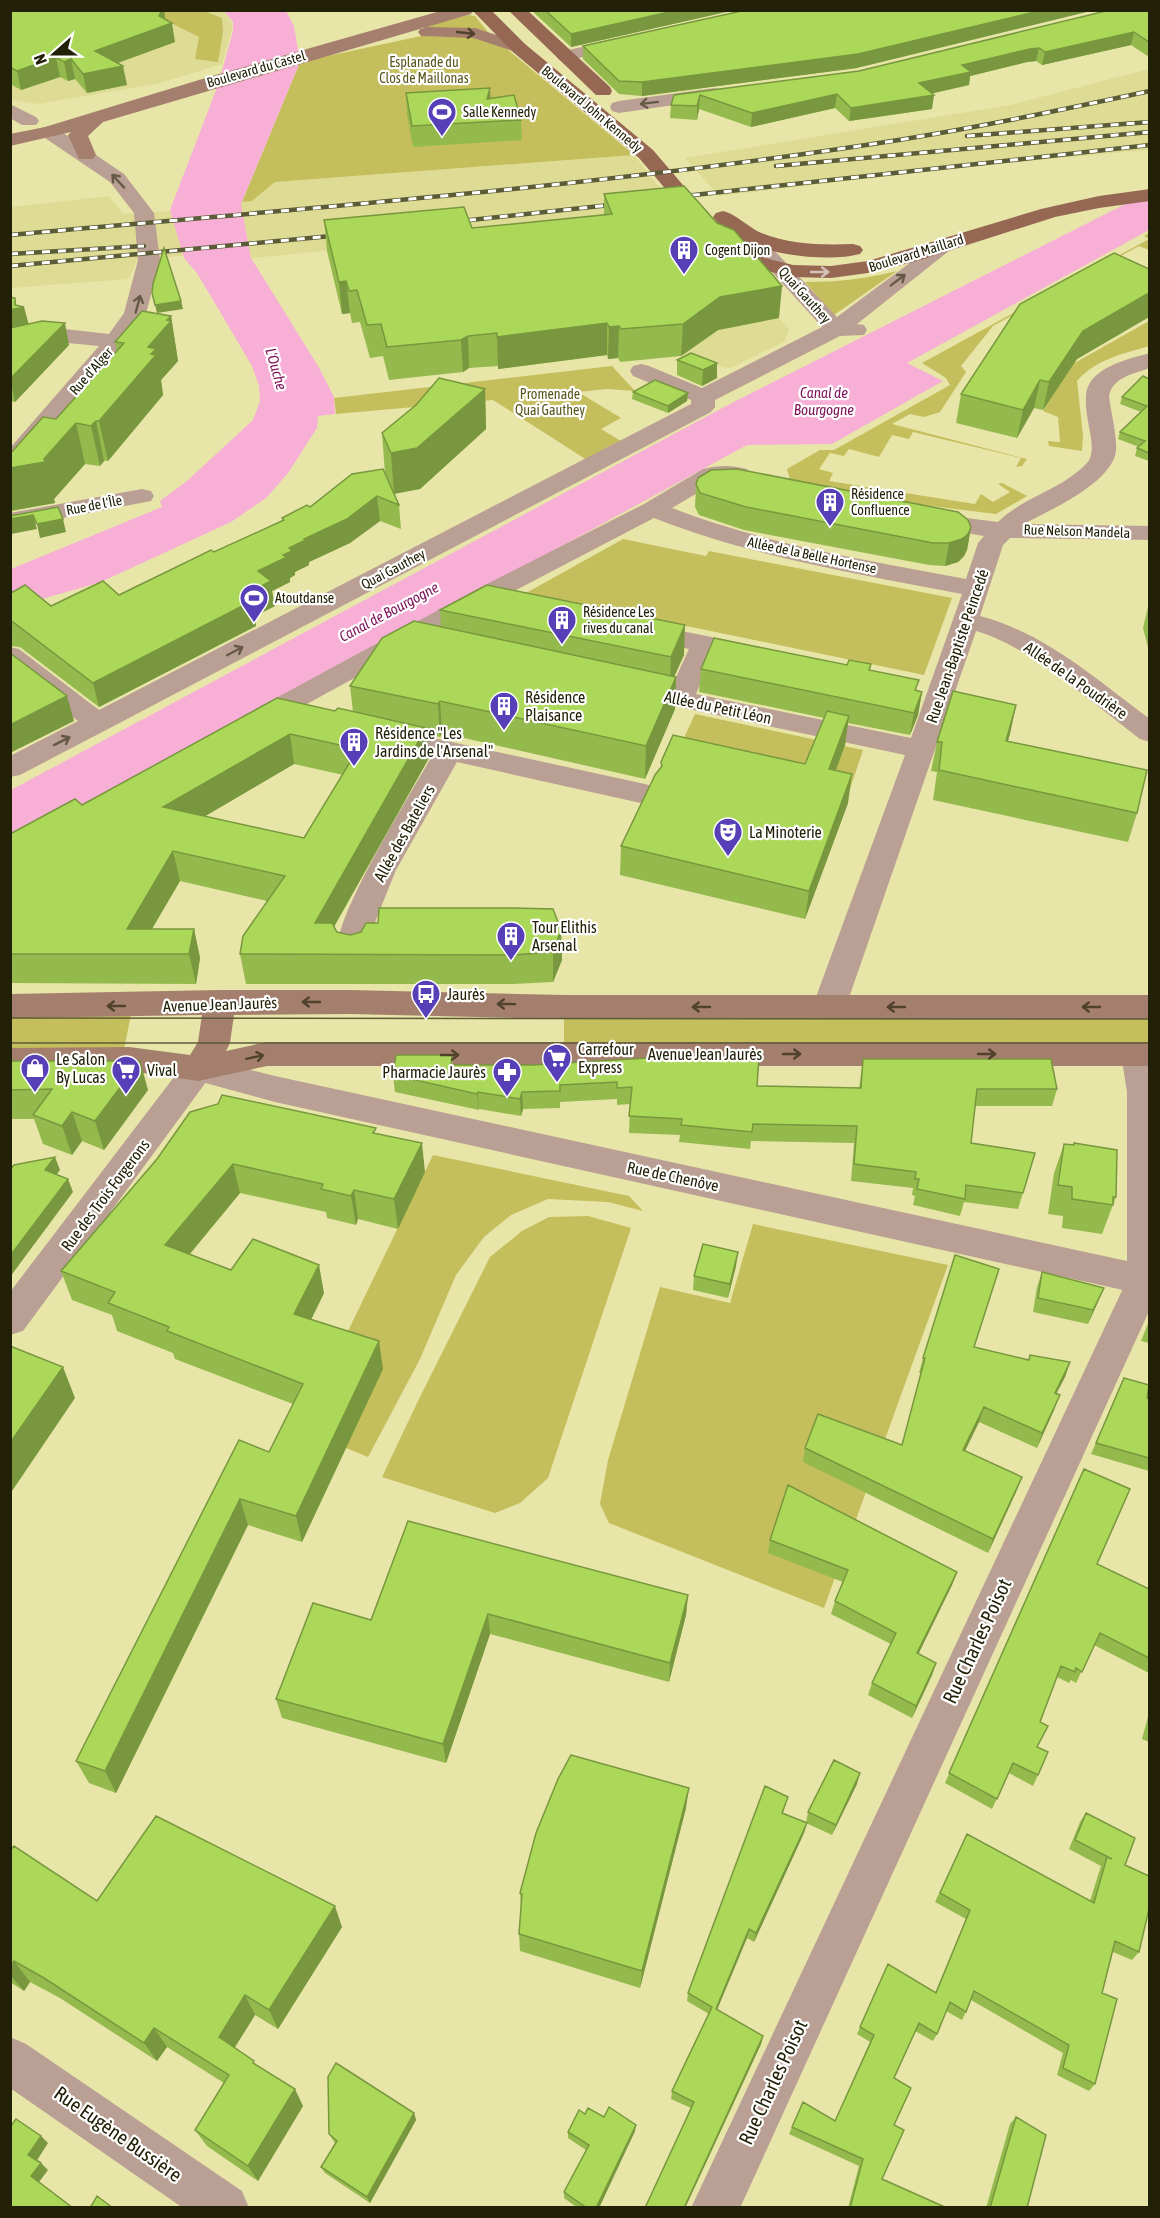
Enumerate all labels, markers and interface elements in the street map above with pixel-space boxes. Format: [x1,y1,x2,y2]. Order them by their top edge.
north arrow [24,24,84,84]
one-way arrow [456,27,475,38]
street label: Boulevard du Castel [205,47,307,91]
text: N [30,52,50,67]
park label: Esplanade du Clos de Maillonas [379,54,469,86]
street label: Boulevard John Kennedy [538,62,646,156]
sports icon: Salle Kennedy [426,96,458,138]
one-way arrow [640,98,660,109]
place label: Salle Kennedy [463,104,536,120]
one-way arrow [111,173,125,188]
street label: Boulevard Maillard [867,231,965,275]
building icon: Cogent Dijon [668,234,700,276]
place label: Cogent Dijon [705,242,770,258]
street label: Quai Gauthey [776,264,835,327]
one-way arrow [809,266,829,278]
one-way arrow [890,274,906,286]
one-way arrow [133,294,144,313]
street label: Rue d'Alger [66,343,116,398]
water label: L'Ouche [262,346,291,392]
water label: Canal de Bourgogne [794,384,854,418]
park label: Promenade Quai Gauthey [515,386,585,418]
building icon: Résidence Confluence [814,486,846,528]
place label: Résidence Confluence [851,486,910,518]
street label: Rue de l'Île [65,492,123,518]
street label: Rue Nelson Mandela [1024,521,1130,541]
street label: Allée de la Belle Hortense [746,534,878,576]
street label: Quai Gauthey [358,545,428,593]
street label: Rue Jean-Baptiste Peincedé [922,567,993,726]
water label: Canal de Bourgogne [336,578,442,645]
sports icon: Atoutdanse [238,582,270,624]
place label: Atoutdanse [275,590,334,606]
building icon: Résidence Les rives du canal [546,604,578,646]
place label: Résidence Les rives du canal [583,604,655,636]
street label: Allée de la Poudrière [1021,638,1131,722]
one-way arrow [226,645,244,656]
street label: Allée du Petit Léon [663,687,773,727]
place label: Résidence Plaisance [525,688,585,724]
building icon: Résidence Plaisance [488,690,520,732]
place label: Résidence "Les Jardins de l'Arsenal" [375,724,493,760]
building icon: Résidence "Les Jardins de l'Arsenal" [338,726,370,768]
one-way arrow [53,735,71,746]
street label: Allée des Bateliers [370,781,438,884]
theatre icon: La Minoterie [712,816,744,858]
place label: La Minoterie [749,823,822,841]
place label: Tour Elithis Arsenal [532,918,597,954]
building icon: Tour Elithis Arsenal [495,920,527,962]
bus stop icon: Jaurès [410,978,442,1020]
place label: Jaurès [447,985,485,1003]
street label: Avenue Jean Jaurès [163,993,278,1015]
one-way arrow [301,996,321,1008]
one-way arrow [496,998,516,1010]
one-way arrow [106,1000,126,1012]
one-way arrow [692,1001,712,1013]
one-way arrow [887,1001,907,1013]
one-way arrow [1082,1001,1102,1013]
place label: Carrefour Express [578,1040,634,1077]
supermarket icon: Carrefour Express [541,1042,573,1084]
street label: Avenue Jean Jaurès [648,1045,762,1063]
one-way arrow [781,1048,801,1060]
one-way arrow [976,1048,996,1060]
one-way arrow [439,1049,459,1061]
place label: Le Salon By Lucas [56,1050,106,1087]
one-way arrow [245,1051,264,1062]
shop icon: Le Salon By Lucas [19,1052,51,1094]
supermarket icon: Vival [110,1054,142,1096]
pharmacy icon: Pharmacie Jaurès [491,1056,523,1098]
place label: Vival [147,1061,177,1079]
place label: Pharmacie Jaurès [382,1063,486,1081]
street label: Rue des Trois Forgerons [57,1135,154,1255]
street label: Rue de Chenôve [626,1158,720,1194]
street label: Rue Charles Poisot [938,1574,1016,1707]
street label: Rue Charles Poisot [734,2015,812,2148]
street label: Rue Eugène Bussière [50,2081,186,2186]

